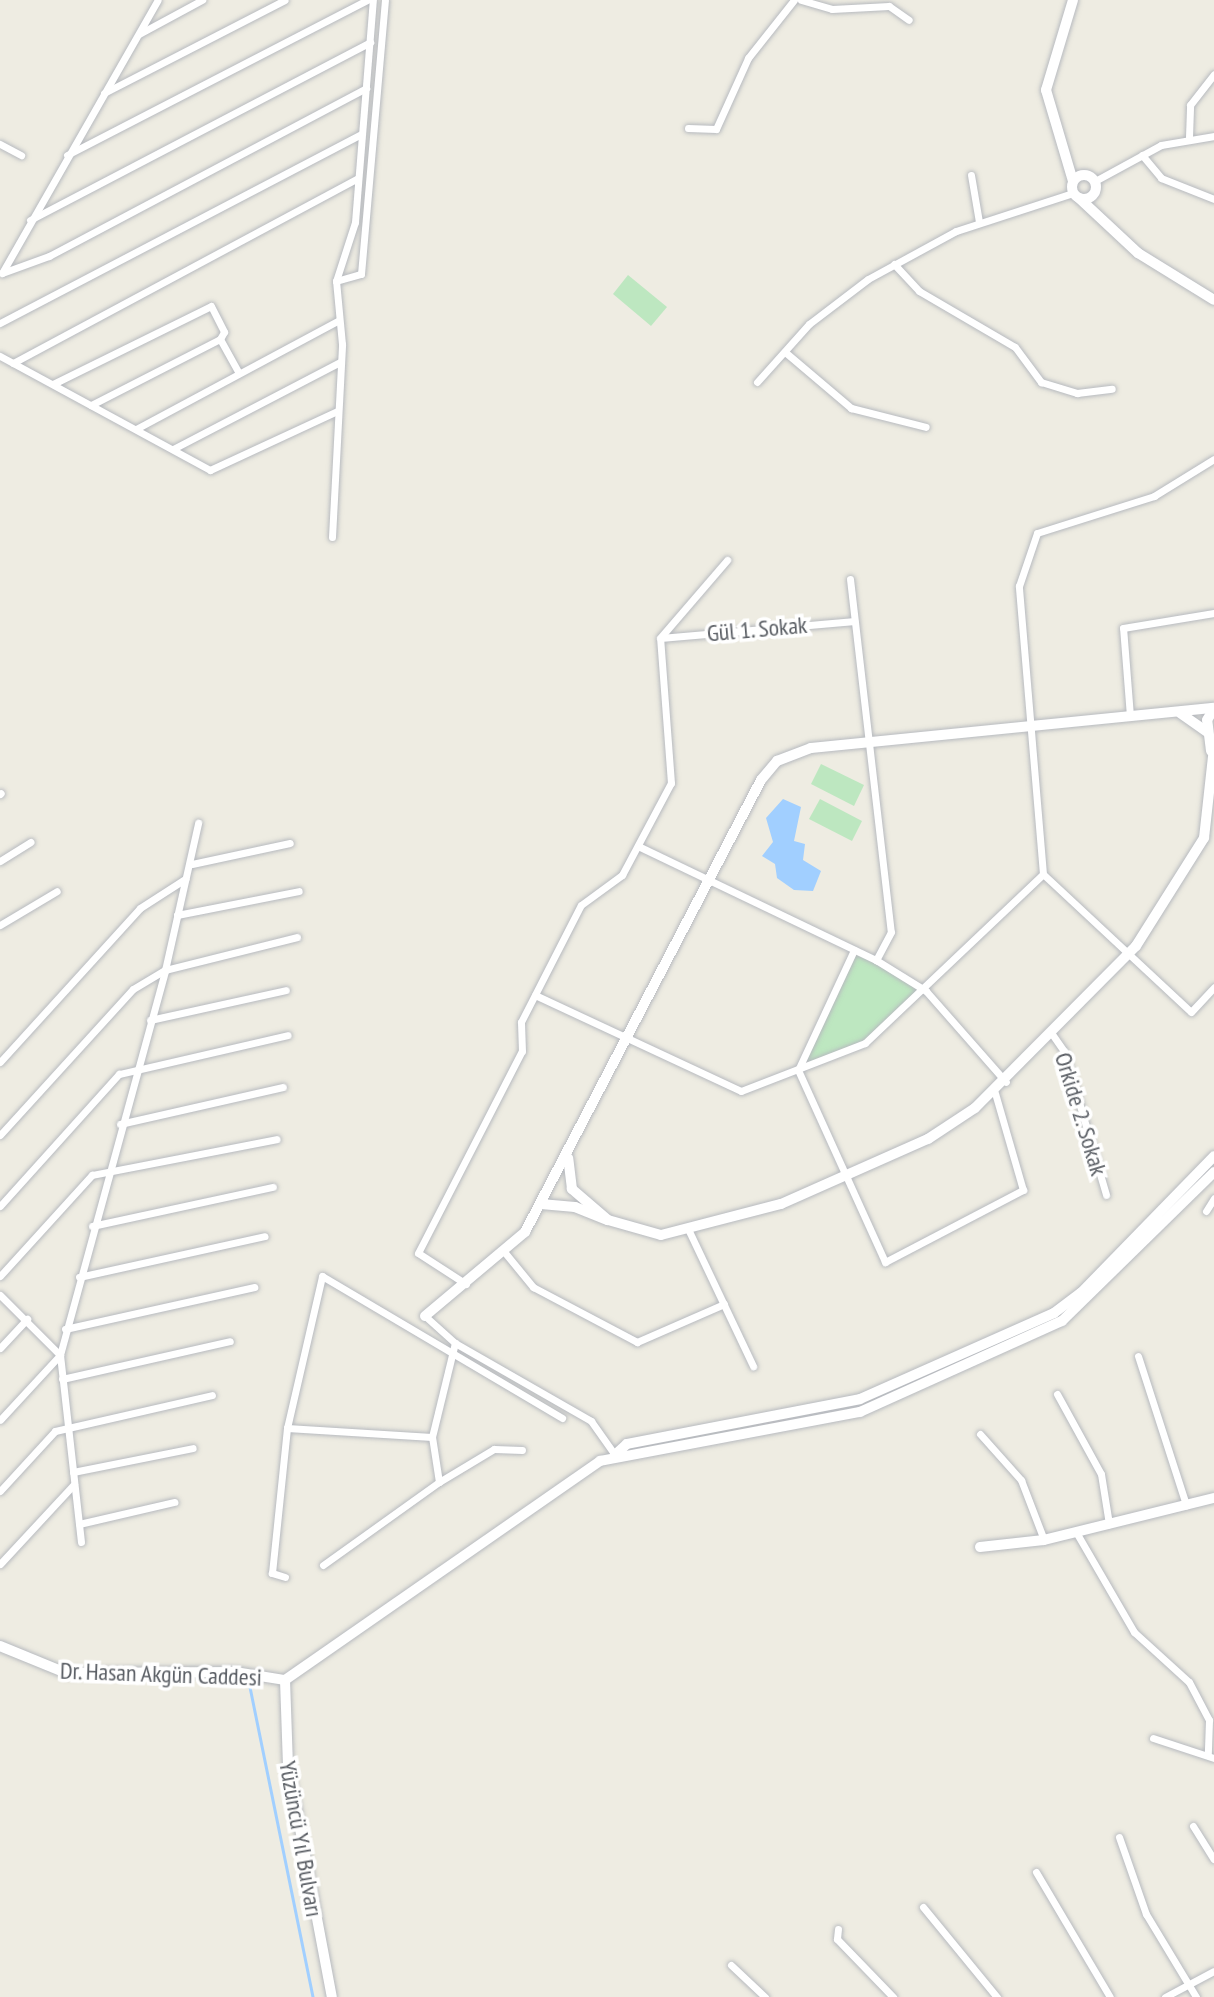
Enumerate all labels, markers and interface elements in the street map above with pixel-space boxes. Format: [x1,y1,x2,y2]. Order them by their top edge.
street label: Gül 1. Sokak [705,610,809,648]
street label: Orkide 2. Sokak [1048,1048,1114,1180]
street label: Dr. Hasan Akgün Caddesi [58,1656,264,1692]
street label: Yüzüncü Yıl Bulvarı [273,1758,329,1920]

